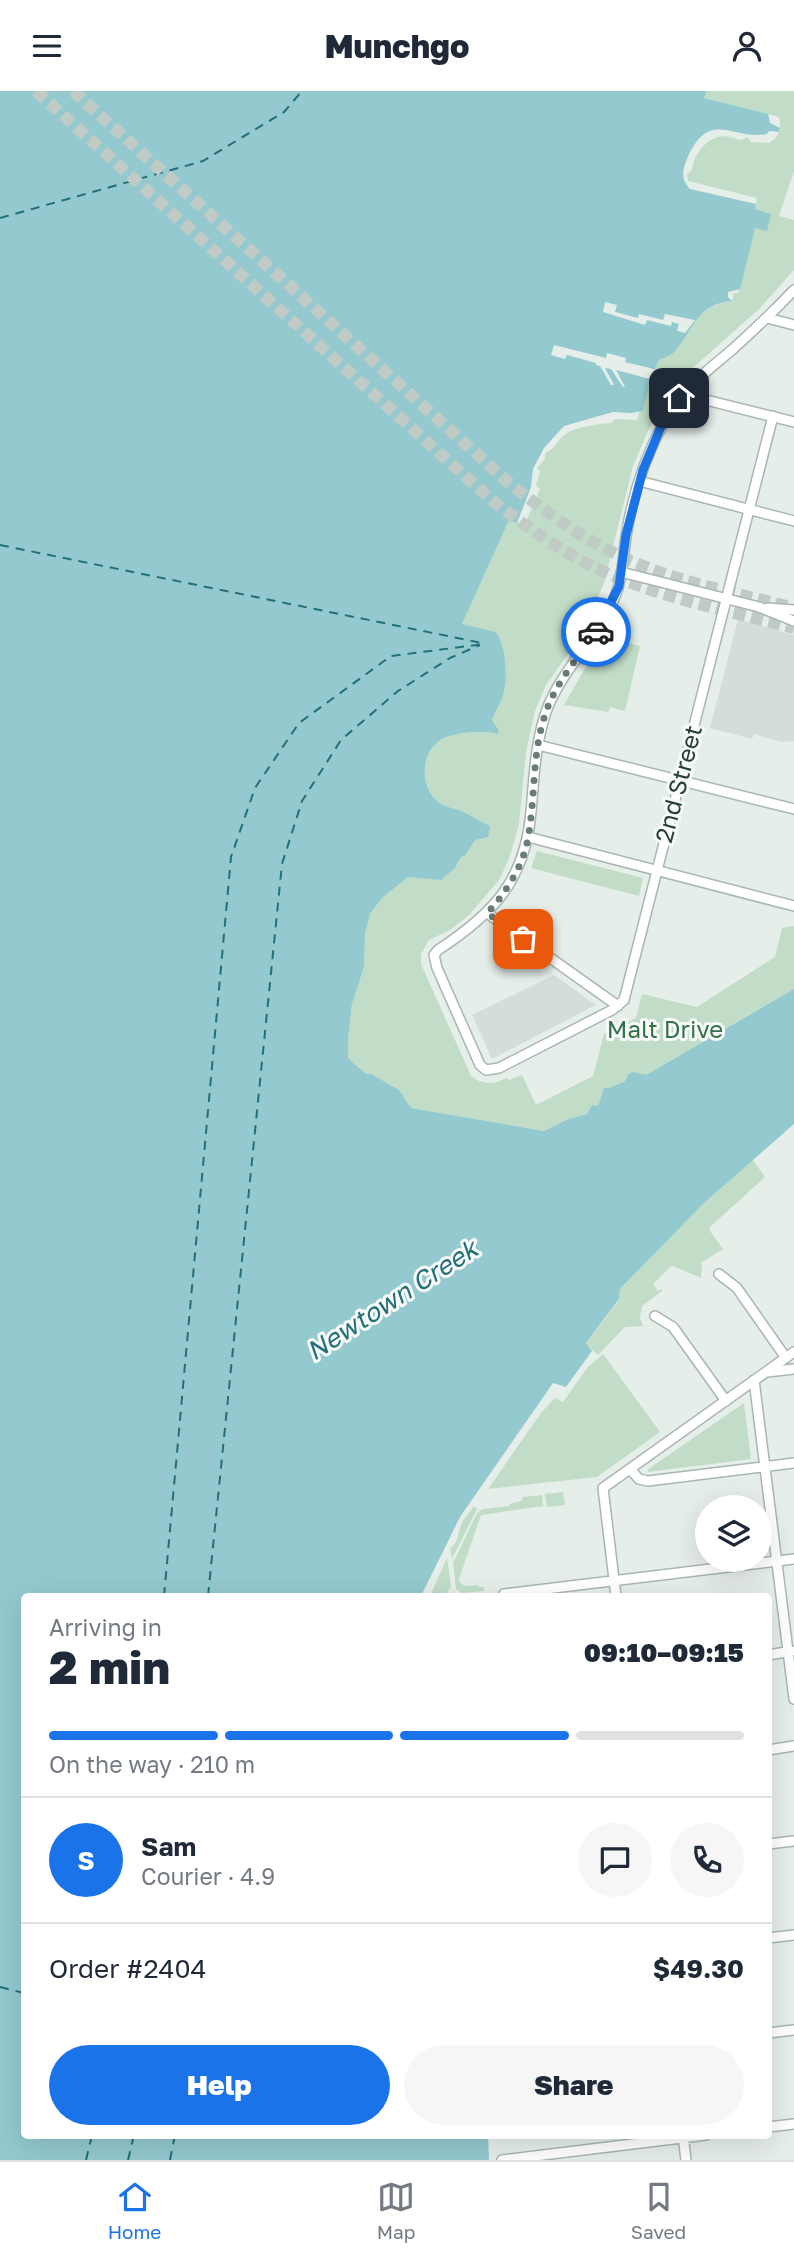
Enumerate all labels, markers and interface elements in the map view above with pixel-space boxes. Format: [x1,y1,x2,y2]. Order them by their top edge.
icon: menu [28,27,66,65]
text: Munchgo [325,27,469,65]
icon: person [728,27,766,65]
pin [649,368,709,428]
icon: home [660,379,698,417]
courier [561,597,631,667]
icon: car [577,613,615,651]
street label: 2nd Street [648,722,707,846]
pin [493,909,553,969]
icon: bag [504,920,542,958]
park label: Malt Drive [607,1014,723,1043]
water label: Newtown Creek [300,1231,485,1366]
map controls [695,1495,772,1572]
button: layers [695,1495,772,1572]
text: Arriving in [49,1613,162,1641]
text: 09:10–09:15 [584,1637,744,1668]
text: 2 min [49,1639,170,1694]
text: On the way · 210 m [49,1750,255,1778]
button: chat [578,1823,652,1897]
button: phone [670,1823,744,1897]
text: Sam [141,1831,196,1862]
text: S [77,1845,95,1876]
text: Courier · 4.9 [141,1862,275,1890]
text: Order #2404 [49,1953,206,1984]
text: $49.30 [653,1953,744,1984]
button: Help [49,2045,390,2125]
button: Share [404,2045,744,2125]
tab: Home [108,2178,161,2243]
tab: Map [377,2178,415,2243]
tab: Saved [631,2178,686,2243]

